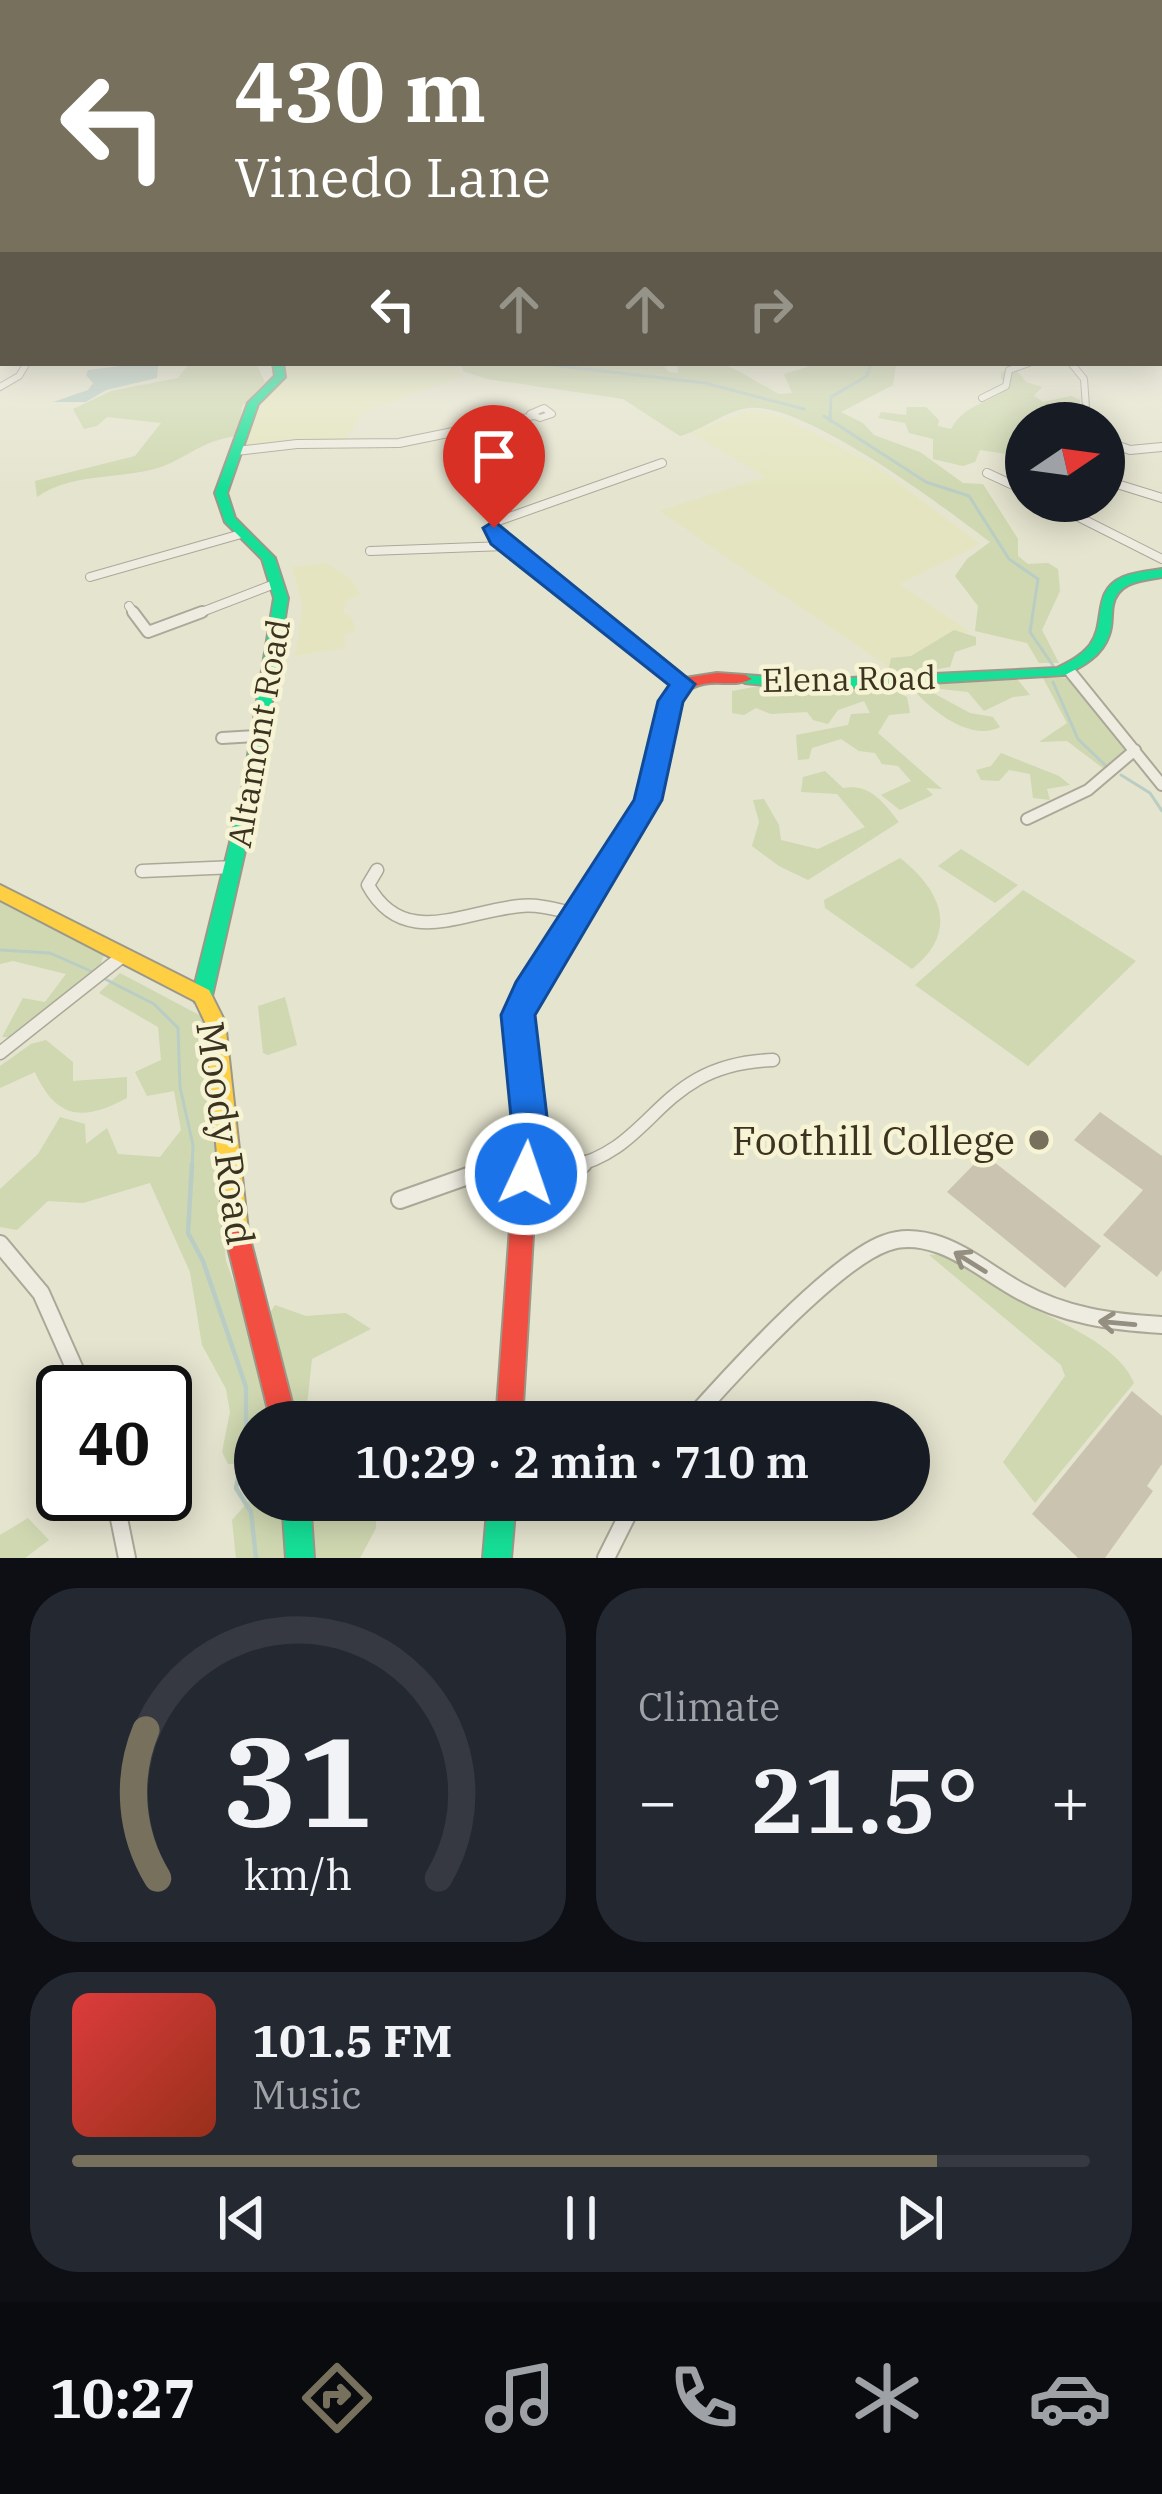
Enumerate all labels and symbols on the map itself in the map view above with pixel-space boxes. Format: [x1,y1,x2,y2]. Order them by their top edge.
north arrow [1005,402,1125,522]
pin [443,405,545,528]
street label: Altamont Road [217,615,299,851]
street label: Elena Road [762,655,936,701]
street label: Moody Road [185,1018,267,1248]
position arrow [463,1111,589,1237]
place label: Foothill College [732,1115,1015,1166]
marker: Foothill College [1026,1127,1052,1153]
one-way arrow [954,1250,988,1274]
one-way arrow [1098,1311,1137,1334]
speed limit sign: 40 [36,1365,192,1521]

